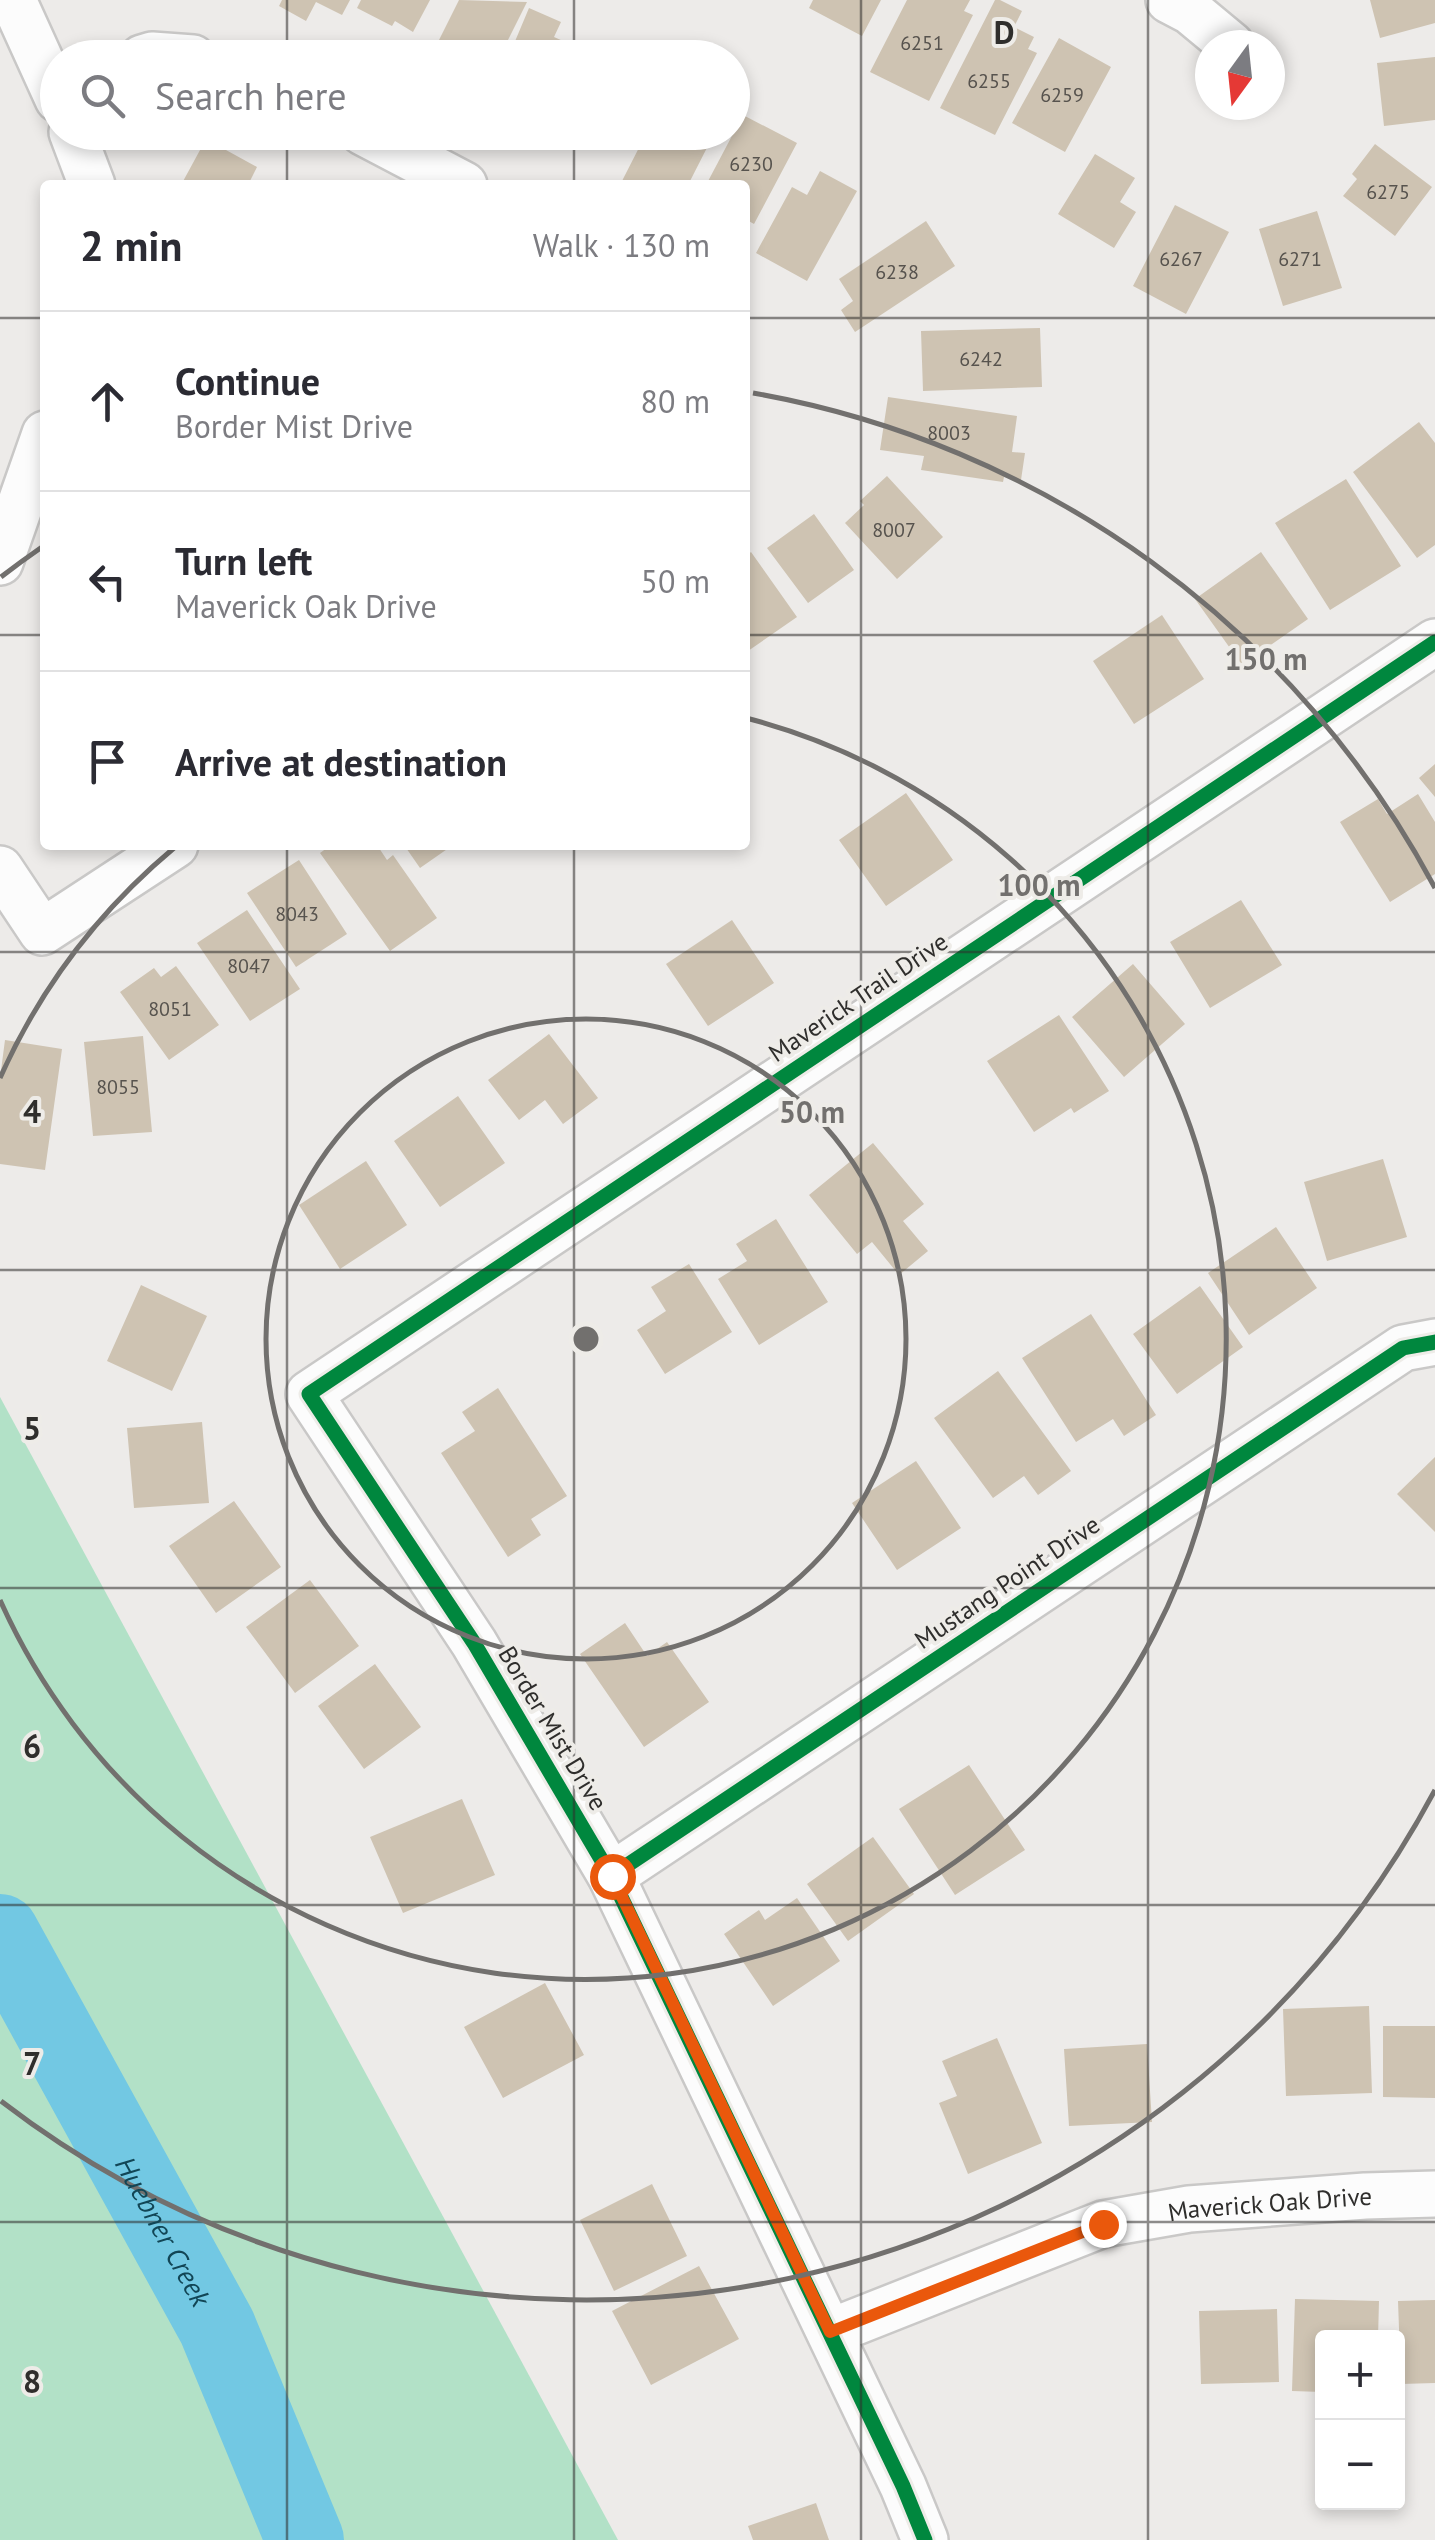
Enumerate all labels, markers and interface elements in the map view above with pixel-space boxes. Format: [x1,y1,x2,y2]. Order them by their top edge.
text: D [994,11,1014,53]
house number: 6251 [900,30,944,56]
north arrow [1195,30,1285,120]
search box [40,40,750,150]
icon: search [75,68,130,123]
house number: 6255 [967,68,1011,94]
text: Search here [155,71,347,120]
house number: 6259 [1040,82,1084,108]
house number: 6230 [729,151,773,177]
house number: 6275 [1366,179,1410,205]
text: 2 min [80,218,182,273]
text: Walk · 130 m [533,224,710,266]
house number: 6267 [1159,246,1203,272]
house number: 6271 [1278,246,1322,272]
house number: 6238 [875,259,919,285]
house number: 6242 [959,346,1003,372]
text: Continue [175,356,320,405]
icon: ahead [80,374,135,429]
text: 80 m [641,380,710,422]
text: Border Mist Drive [175,405,413,447]
house number: 8003 [927,420,971,446]
house number: 8007 [872,517,916,543]
text: Turn left [175,536,312,585]
icon: left [80,554,135,609]
text: 50 m [641,560,710,602]
text: Maverick Oak Drive [175,585,437,627]
text: 150 m [1225,639,1307,678]
icon: arrive [80,734,135,789]
text: Arrive at destination [175,737,507,786]
text: 100 m [998,865,1080,904]
house number: 8043 [275,901,319,927]
street label: Maverick Trail Drive [762,925,954,1069]
house number: 8047 [227,953,271,979]
house number: 8051 [148,996,192,1022]
house number: 8055 [96,1074,140,1100]
text: 4 [23,1090,41,1132]
text: 50 m [779,1092,845,1131]
centre of rings [568,1321,604,1357]
text: 5 [23,1407,41,1449]
street label: Mustang Point Drive [908,1508,1106,1656]
street label: Border Mist Drive [491,1640,615,1816]
text: 6 [23,1725,41,1767]
route start [590,1854,636,1900]
text: 7 [23,2042,41,2084]
water label: Huebner Creek [108,2149,221,2314]
street label: Maverick Oak Drive [1165,2180,1372,2228]
route end [1081,2202,1127,2248]
map controls [1315,2330,1405,2510]
button: + [1315,2330,1405,2420]
text: 8 [23,2360,41,2402]
button: − [1315,2420,1405,2510]

